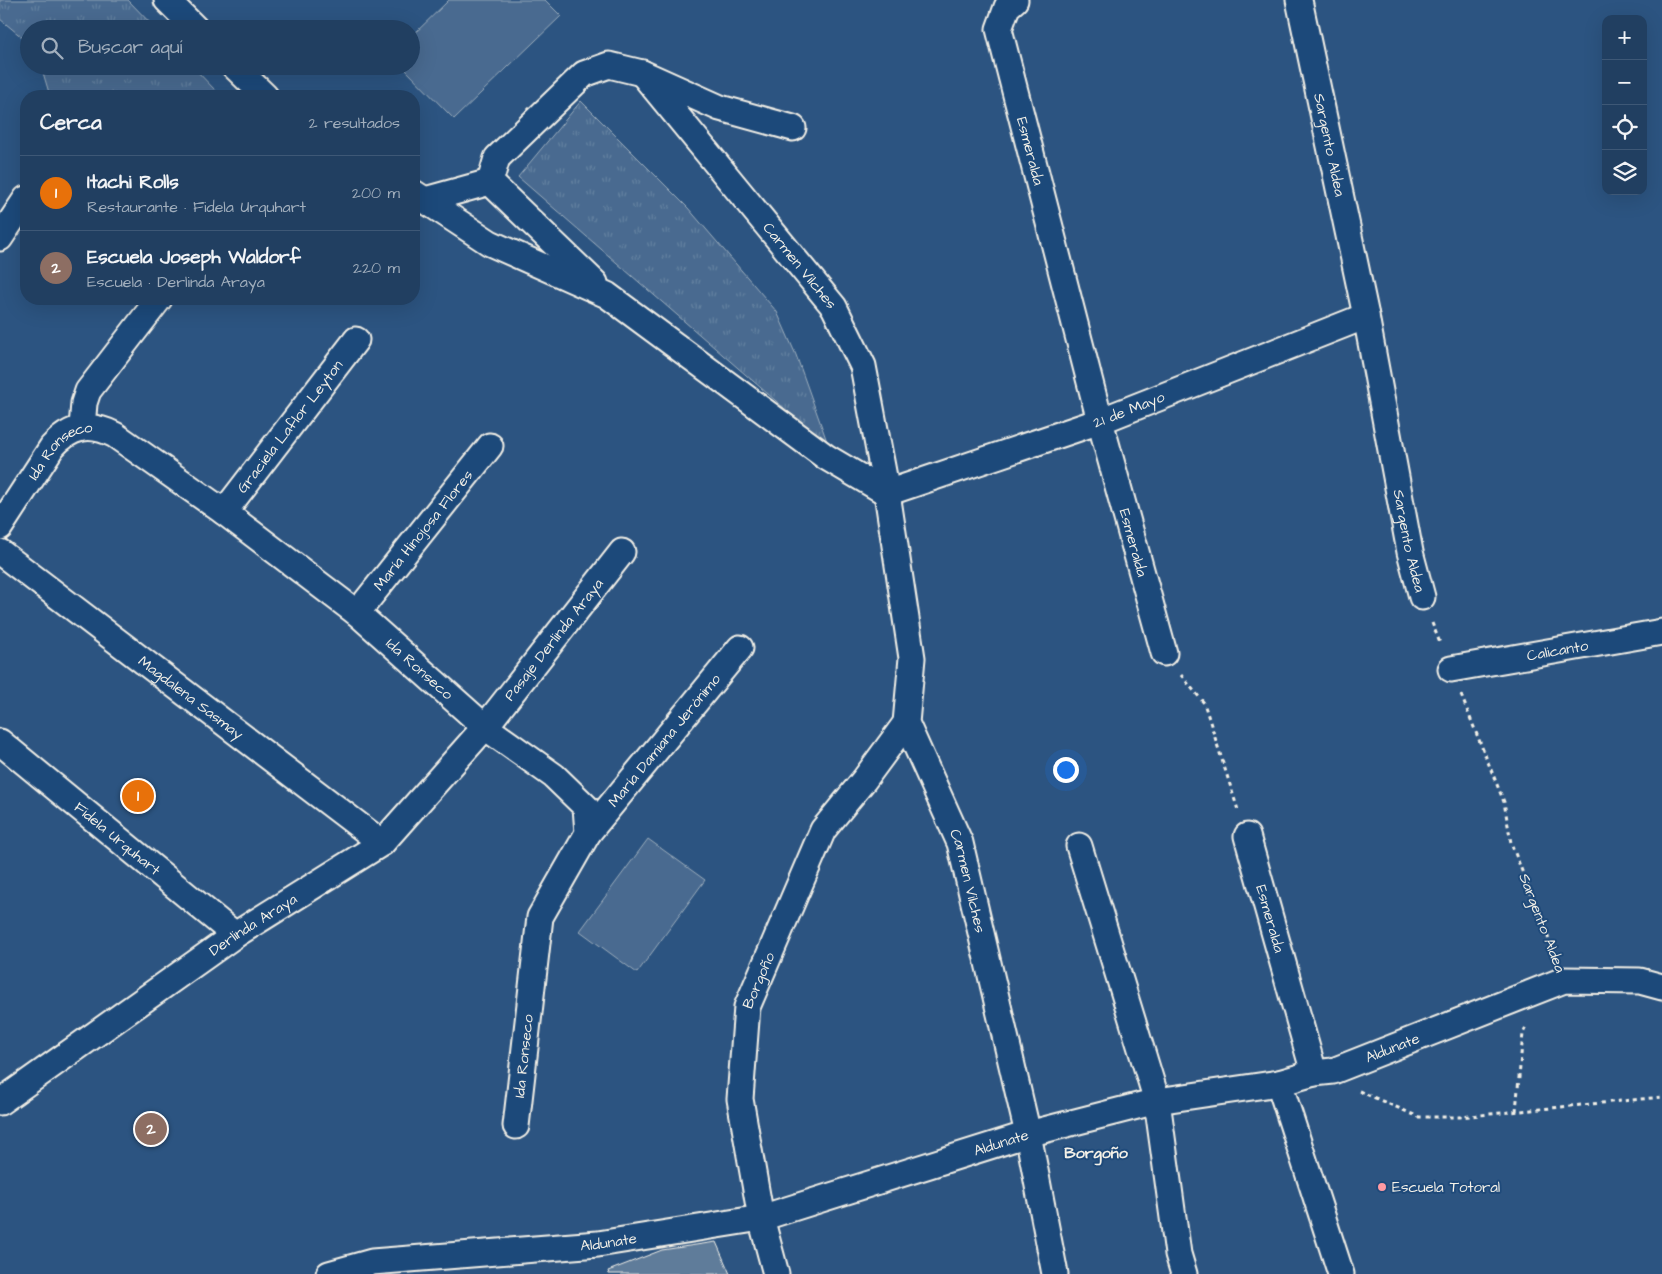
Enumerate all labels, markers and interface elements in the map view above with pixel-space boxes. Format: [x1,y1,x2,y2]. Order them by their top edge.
map controls [1602,15,1647,195]
button: + [1602,15,1647,60]
search box [20,20,420,75]
icon: search [38,34,66,62]
text: Buscar aquí [78,34,182,61]
button: − [1602,60,1647,105]
street label: Sargento Aldea [1309,91,1351,199]
button: locate [1602,105,1647,150]
text: Cerca [40,108,102,137]
text: 2 resultados [308,112,400,134]
street label: Esmeralda [1012,115,1049,188]
button: layers [1602,150,1647,195]
text: Itachi Rolls [87,169,179,196]
text: 1 [55,182,57,204]
text: 200 m [352,182,400,204]
text: Restaurante · Fidela Urquhart [87,196,306,218]
street label: Carmen Vilches [758,218,842,314]
text: Escuela Joseph Waldorf [87,244,301,271]
text: 2 [51,257,61,279]
text: 220 m [353,257,400,279]
text: Escuela · Derlinda Araya [87,271,265,293]
street label: Graciela Laflor Leyton [232,355,348,497]
street label: 21 de Mayo [1090,386,1168,433]
street label: Ida Ronseco [23,417,93,484]
street label: María Hinojosa Flores [368,465,478,595]
street label: Sargento Aldea [1388,488,1431,595]
street label: Esmeralda [1114,506,1153,579]
street label: Pasaje Derlinda Araya [499,574,608,705]
street label: Ida Ronseco [381,633,458,705]
street label: Calicanto [1525,635,1590,666]
street label: Magdalena Sasmay [134,651,248,745]
street label: María Damiana Jerónimo [603,669,726,812]
your location [1053,757,1079,783]
pin: 1 [122,777,154,815]
street label: Fidela Urquhart [70,797,165,880]
street label: Carmen Vilches [944,825,991,935]
street label: Sargento Aldea [1512,870,1571,976]
street label: Esmeralda [1251,882,1290,956]
street label: Derlinda Araya [205,888,301,961]
street label: Borgoño [737,948,780,1012]
street label: Ida Ronseco [509,1013,539,1099]
street label: Aldunate [1362,1028,1422,1068]
pin: 2 [135,1110,167,1148]
street label: Aldunate [971,1124,1031,1161]
district label: Borgoño [1064,1142,1129,1166]
place label: Escuela Totoral [1392,1177,1500,1198]
marker: Escuela Totoral [1376,1181,1388,1193]
street label: Aldunate [580,1227,638,1256]

